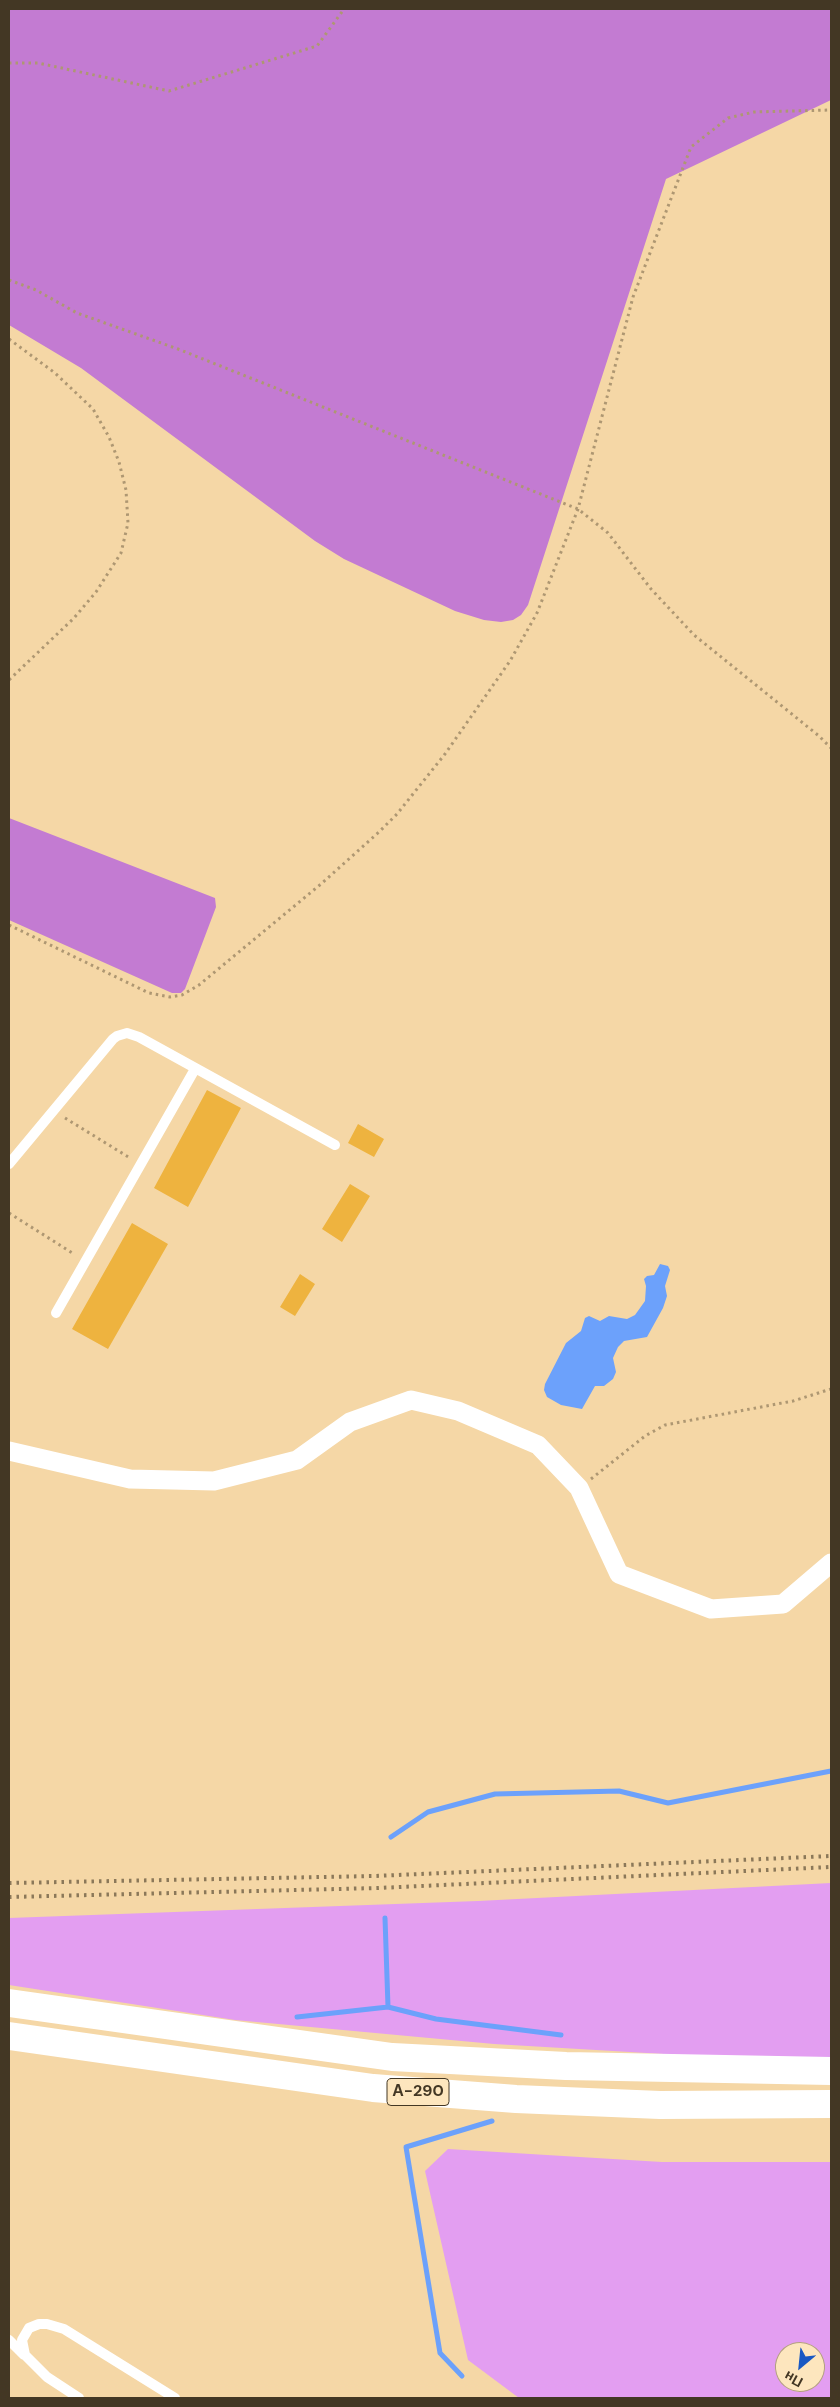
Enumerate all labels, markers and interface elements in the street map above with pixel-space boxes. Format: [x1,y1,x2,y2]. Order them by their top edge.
road number: А-290 [387,2078,449,2106]
north arrow [775,2342,825,2392]
text: Пн [781,2367,806,2392]

